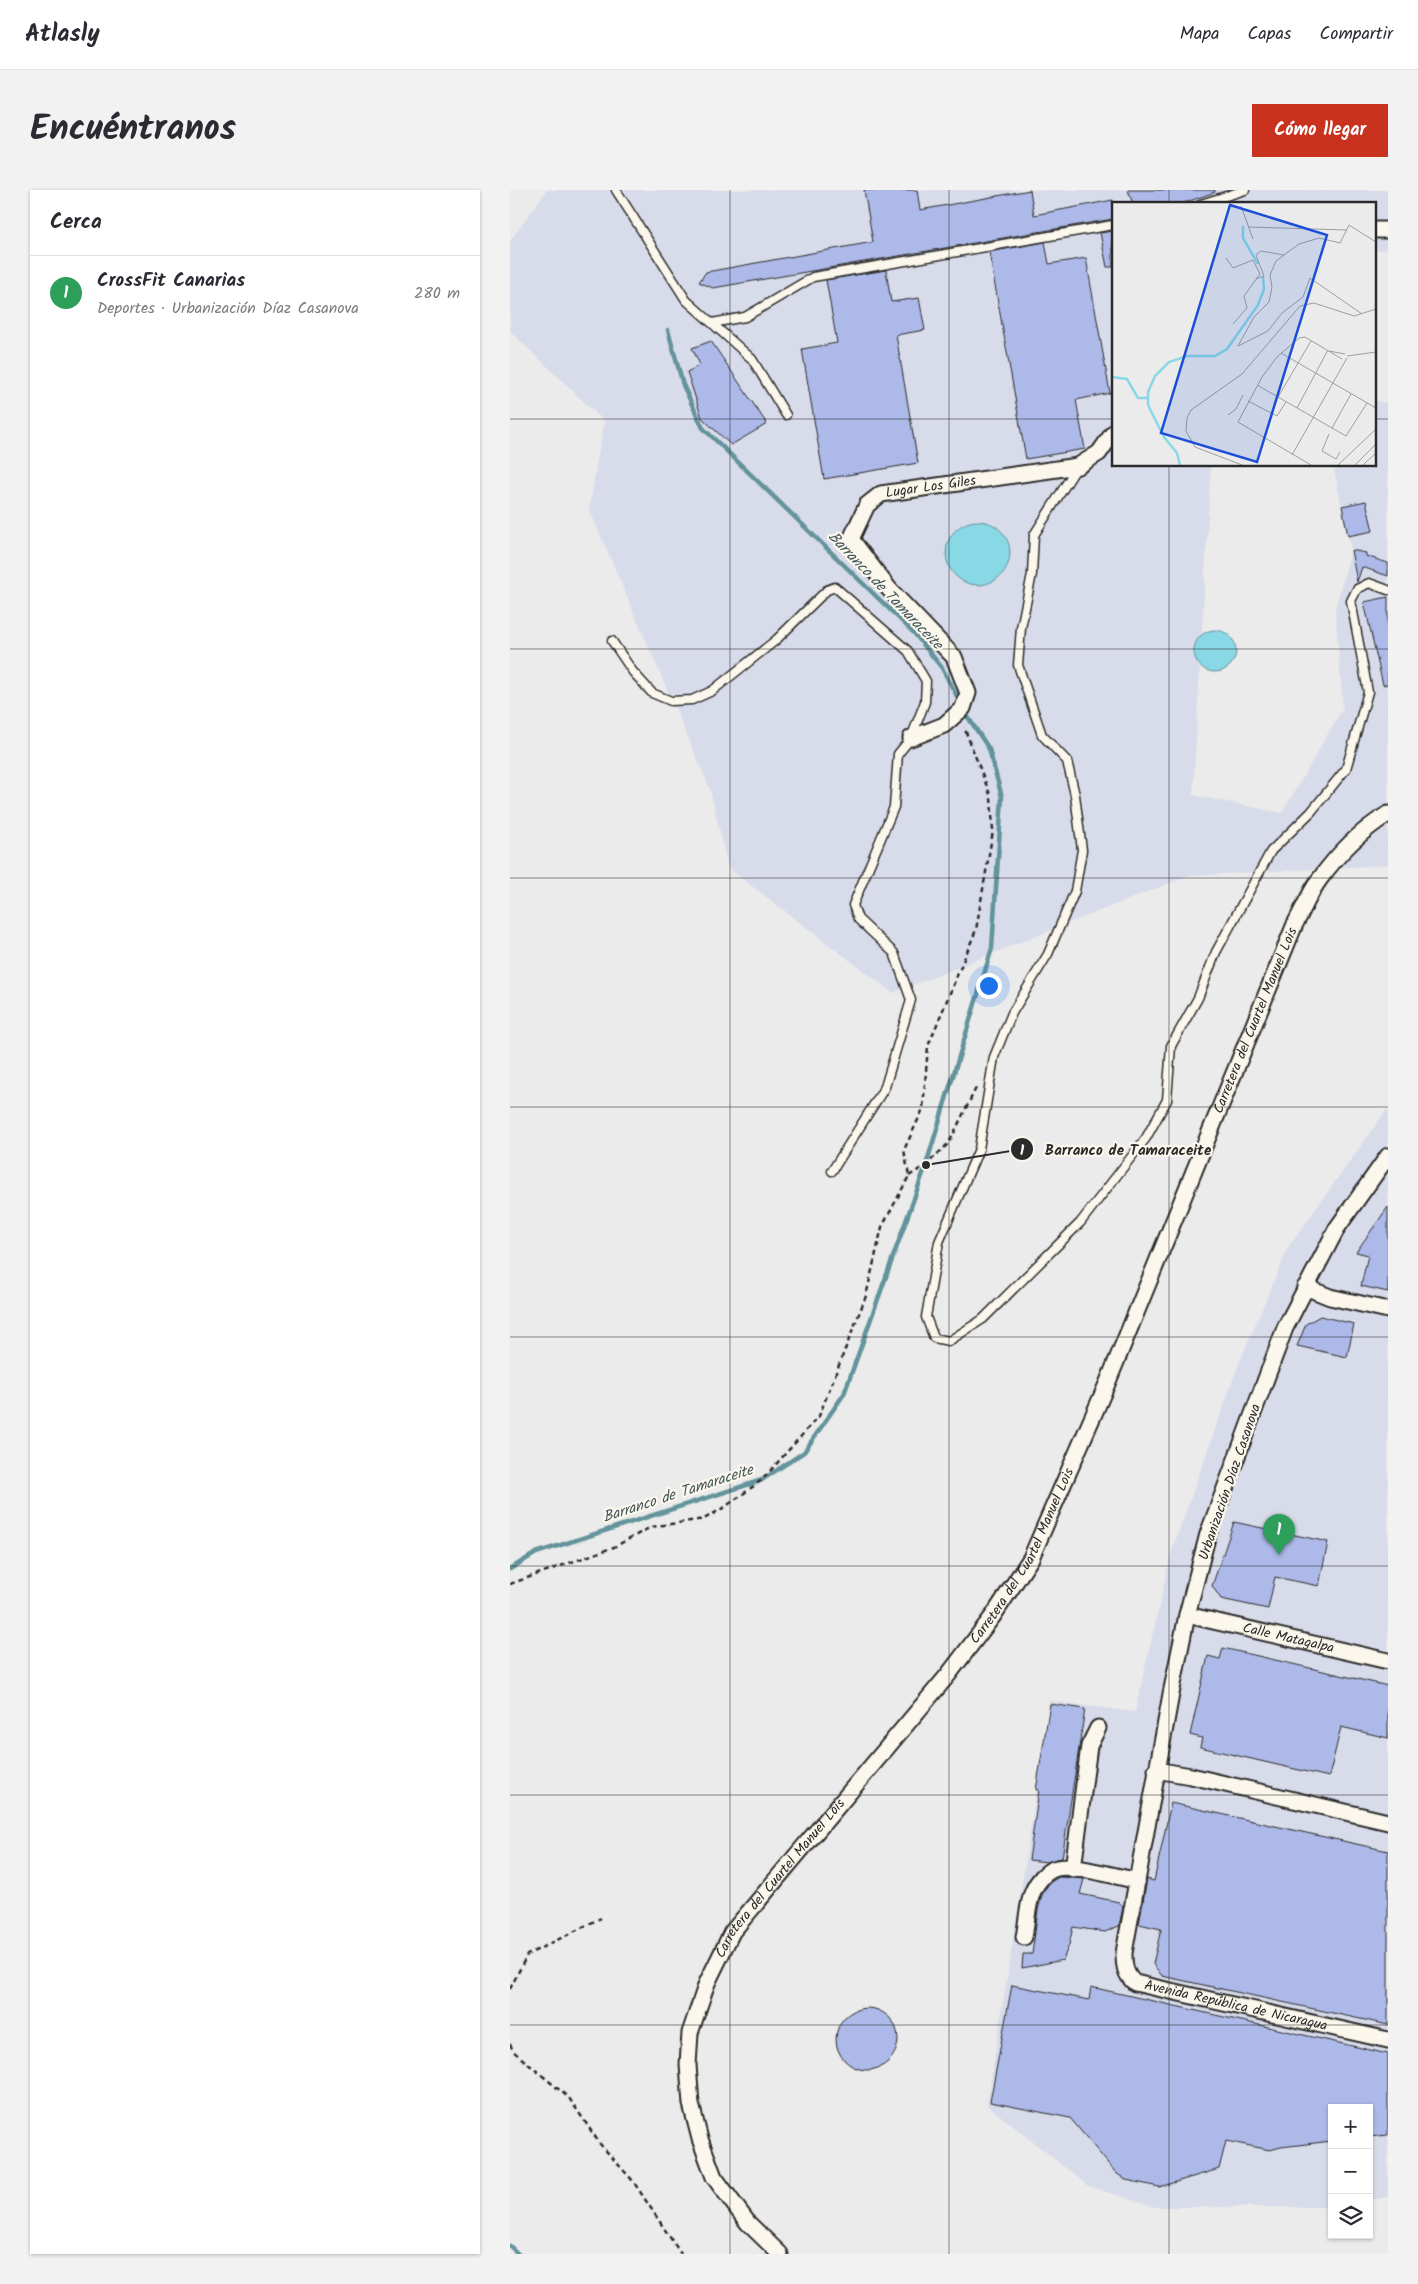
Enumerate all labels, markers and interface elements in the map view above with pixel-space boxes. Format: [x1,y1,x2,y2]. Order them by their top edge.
text: Atlasly [25,15,100,54]
text: Mapa [1180,20,1220,49]
text: Capas [1248,20,1292,49]
text: Compartir [1320,20,1393,49]
text: Encuéntranos [30,102,236,158]
button: Cómo llegar [1252,104,1388,157]
inset map [1112,202,1376,466]
text: Cerca [50,206,102,239]
text: CrossFit Canarias [97,266,245,296]
text: 1 [64,281,68,306]
text: 280 m [414,281,460,306]
text: Deportes · Urbanización Díaz Casanova [97,296,359,321]
street label: Lugar Los Giles [884,470,978,504]
water label: Barranco de Tamaraceite [822,526,949,657]
street label: Carretera del Cuartel Manuel Lois [1208,924,1303,1117]
your location [976,973,1002,999]
callout: Barranco de Tamaraceite [1010,1134,1221,1164]
text: 1 [1020,1139,1025,1163]
text: Barranco de Tamaraceite [1045,1139,1212,1163]
street label: Urbanización Díaz Casanova [1193,1401,1267,1563]
water label: Barranco de Tamaraceite [600,1458,757,1530]
street label: Carretera del Cuartel Manuel Lois [964,1465,1080,1649]
pin: 1 [1263,1514,1295,1555]
street label: Calle Matagalpa [1240,1617,1336,1659]
street label: Carretera del Cuartel Manuel Lois [710,1794,851,1962]
street label: Avenida República de Nicaragua [1142,1974,1330,2037]
map controls [1328,2104,1373,2239]
button: + [1328,2104,1373,2149]
button: − [1328,2149,1373,2194]
button: layers [1328,2194,1373,2239]

